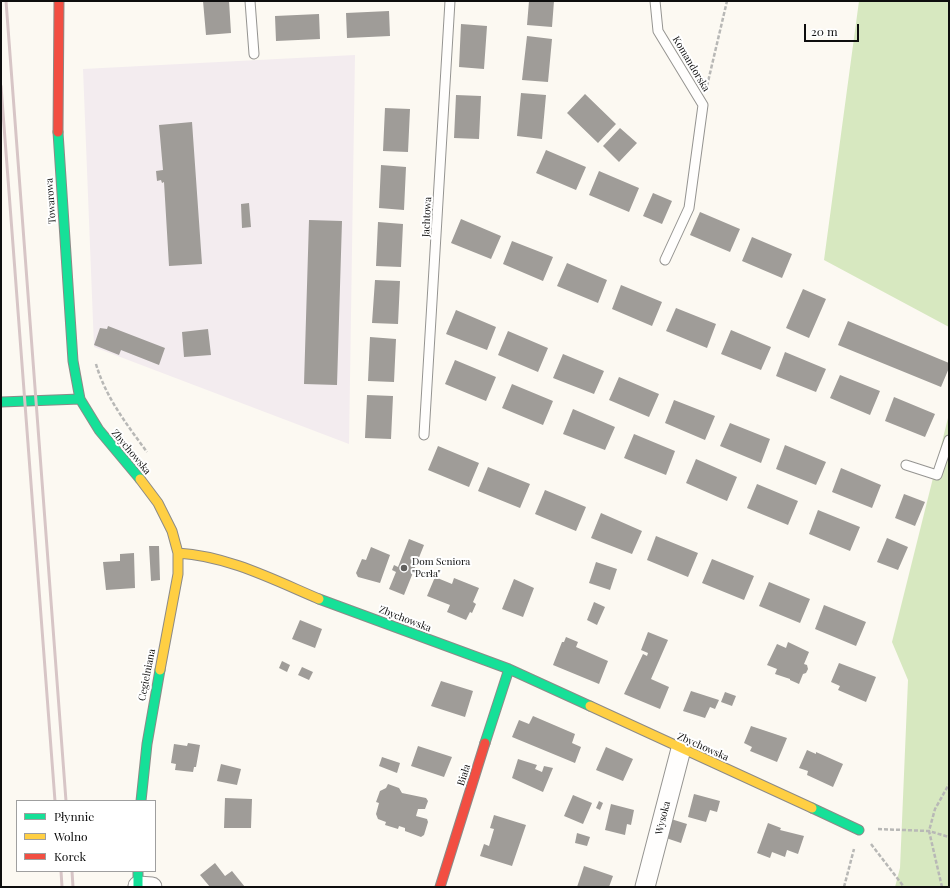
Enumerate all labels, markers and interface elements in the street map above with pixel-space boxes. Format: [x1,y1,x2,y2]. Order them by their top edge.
scale bar [806,16,861,42]
text: 20 m [811,23,838,39]
street label: Komandorska [670,34,712,94]
street label: Towarowa [43,178,59,224]
street label: Jachtowa [420,197,434,237]
street label: Zbychowska [109,427,153,477]
place label: Dom Seniora "Perła" [412,556,470,580]
marker: Dom Seniora "Perła" [399,563,409,573]
street label: Zbychowska [377,604,433,634]
street label: Cegielniana [136,648,158,702]
street label: Zbychowska [675,730,731,764]
street label: Biała [455,763,473,787]
legend [16,800,156,872]
street label: Wysoka [653,800,673,836]
text: Płynnie [54,808,94,824]
text: Wolno [54,828,88,844]
text: Korek [54,848,86,864]

